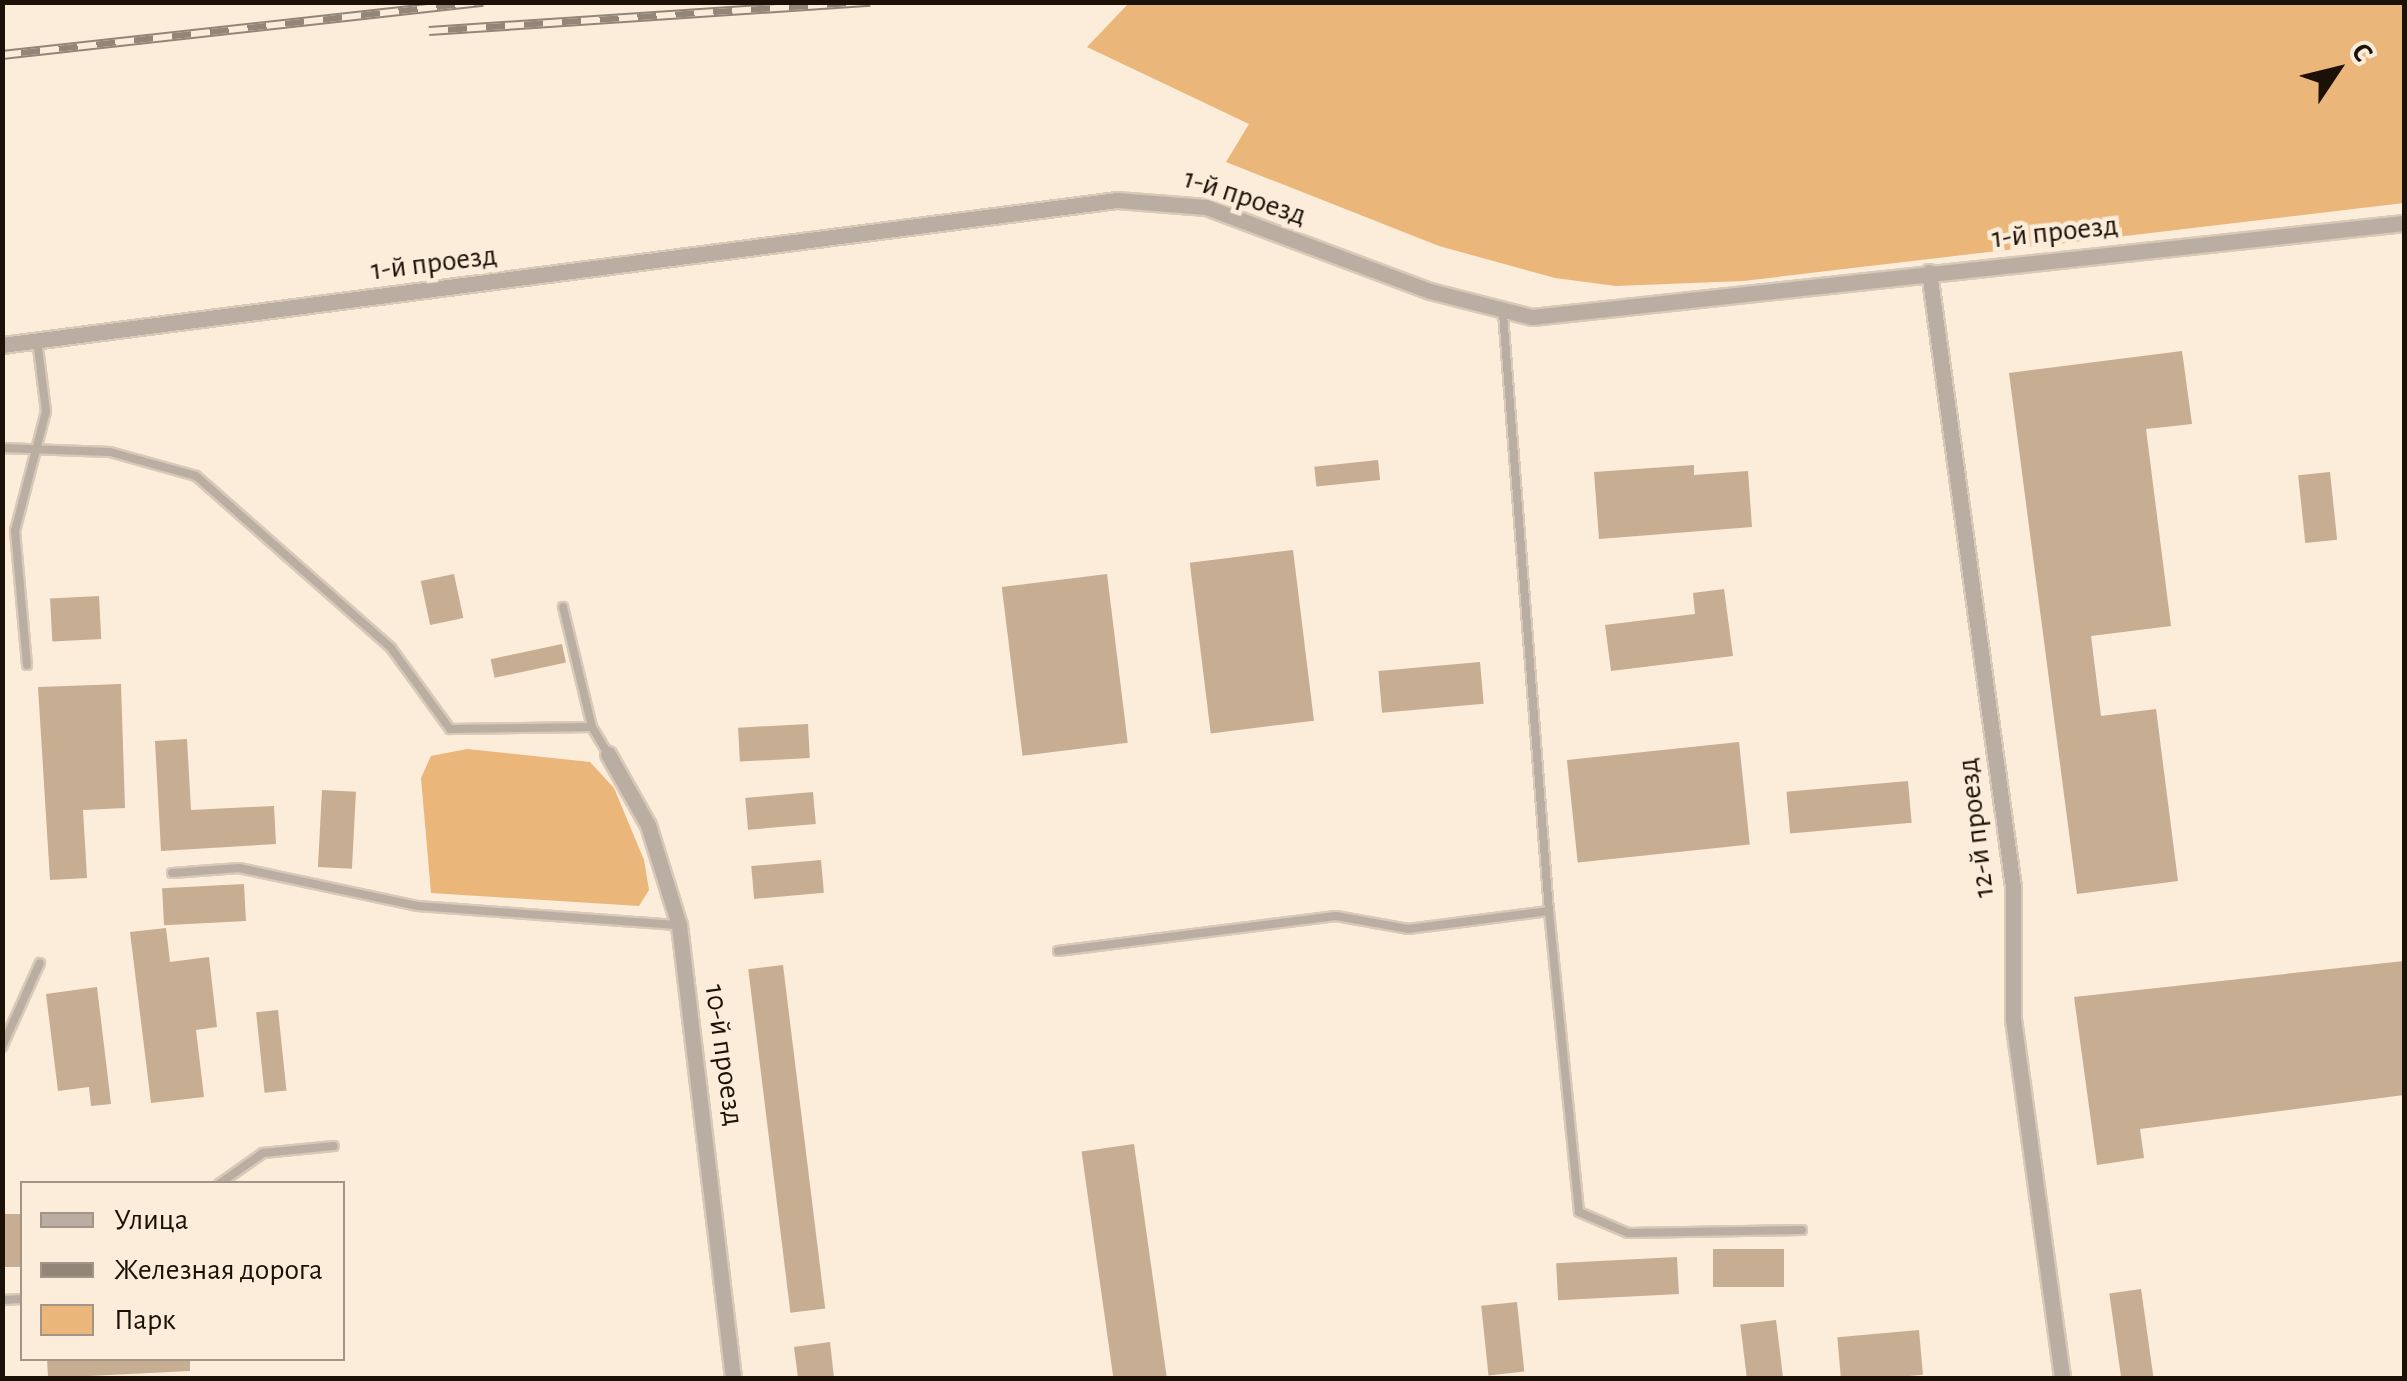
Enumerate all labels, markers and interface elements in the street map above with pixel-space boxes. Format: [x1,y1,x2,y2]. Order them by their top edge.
north arrow [2287,20,2387,120]
text: С [2346,38,2377,67]
street label: 1-й проезд [1179,160,1311,234]
street label: 1-й проезд [1990,207,2120,257]
street label: 1-й проезд [369,237,499,289]
street label: 12-й проезд [1950,756,2002,900]
street label: 10-й проезд [696,982,752,1128]
legend [20,1181,345,1361]
text: Улица [114,1205,189,1235]
text: Железная дорога [114,1255,323,1285]
text: Парк [114,1305,176,1335]

